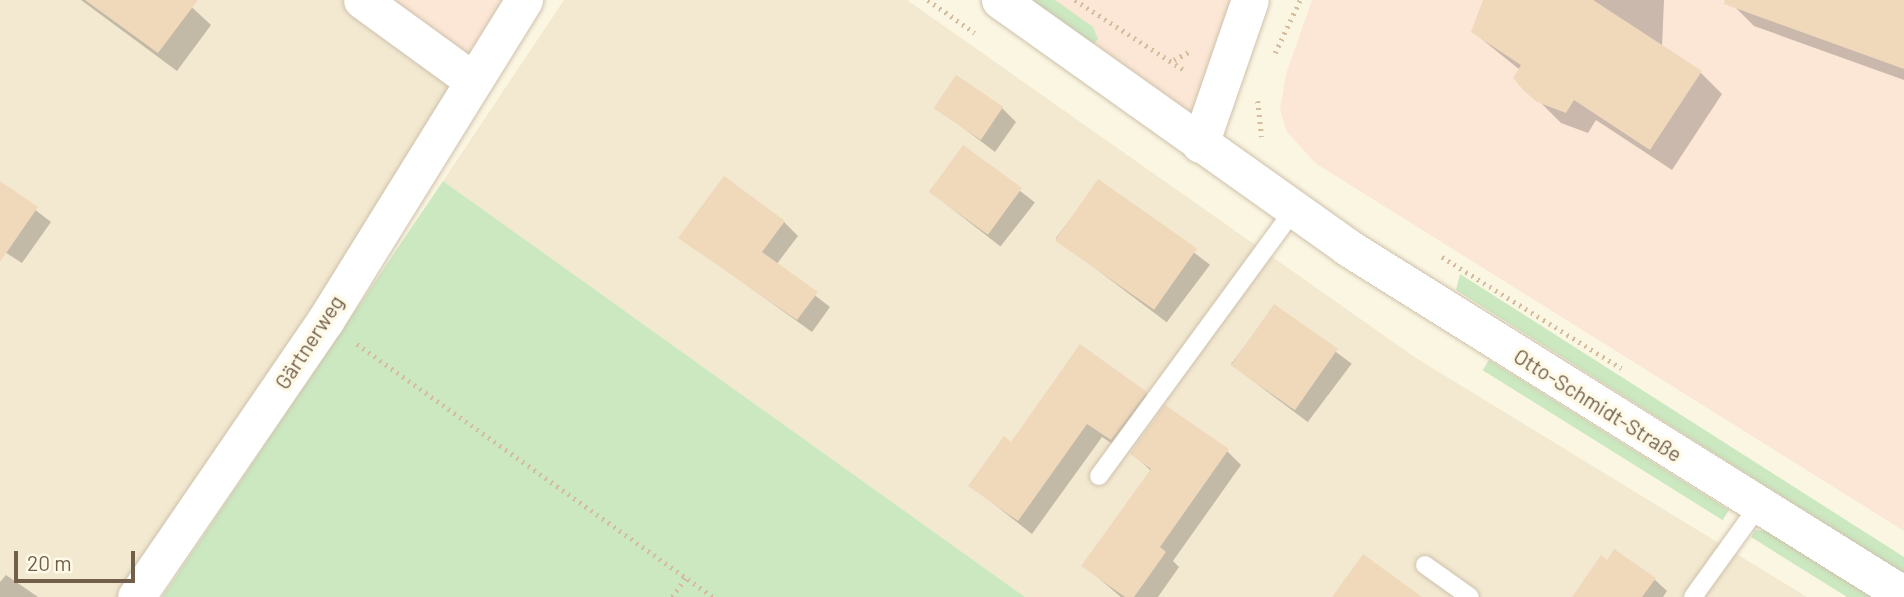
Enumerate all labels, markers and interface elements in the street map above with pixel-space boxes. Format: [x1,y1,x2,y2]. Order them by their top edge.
street label: Gärtnerweg [269,290,349,394]
street label: Otto-Schmidt-Straße [1509,343,1687,467]
scale bar [18,538,138,582]
text: 20 m [27,550,72,575]

